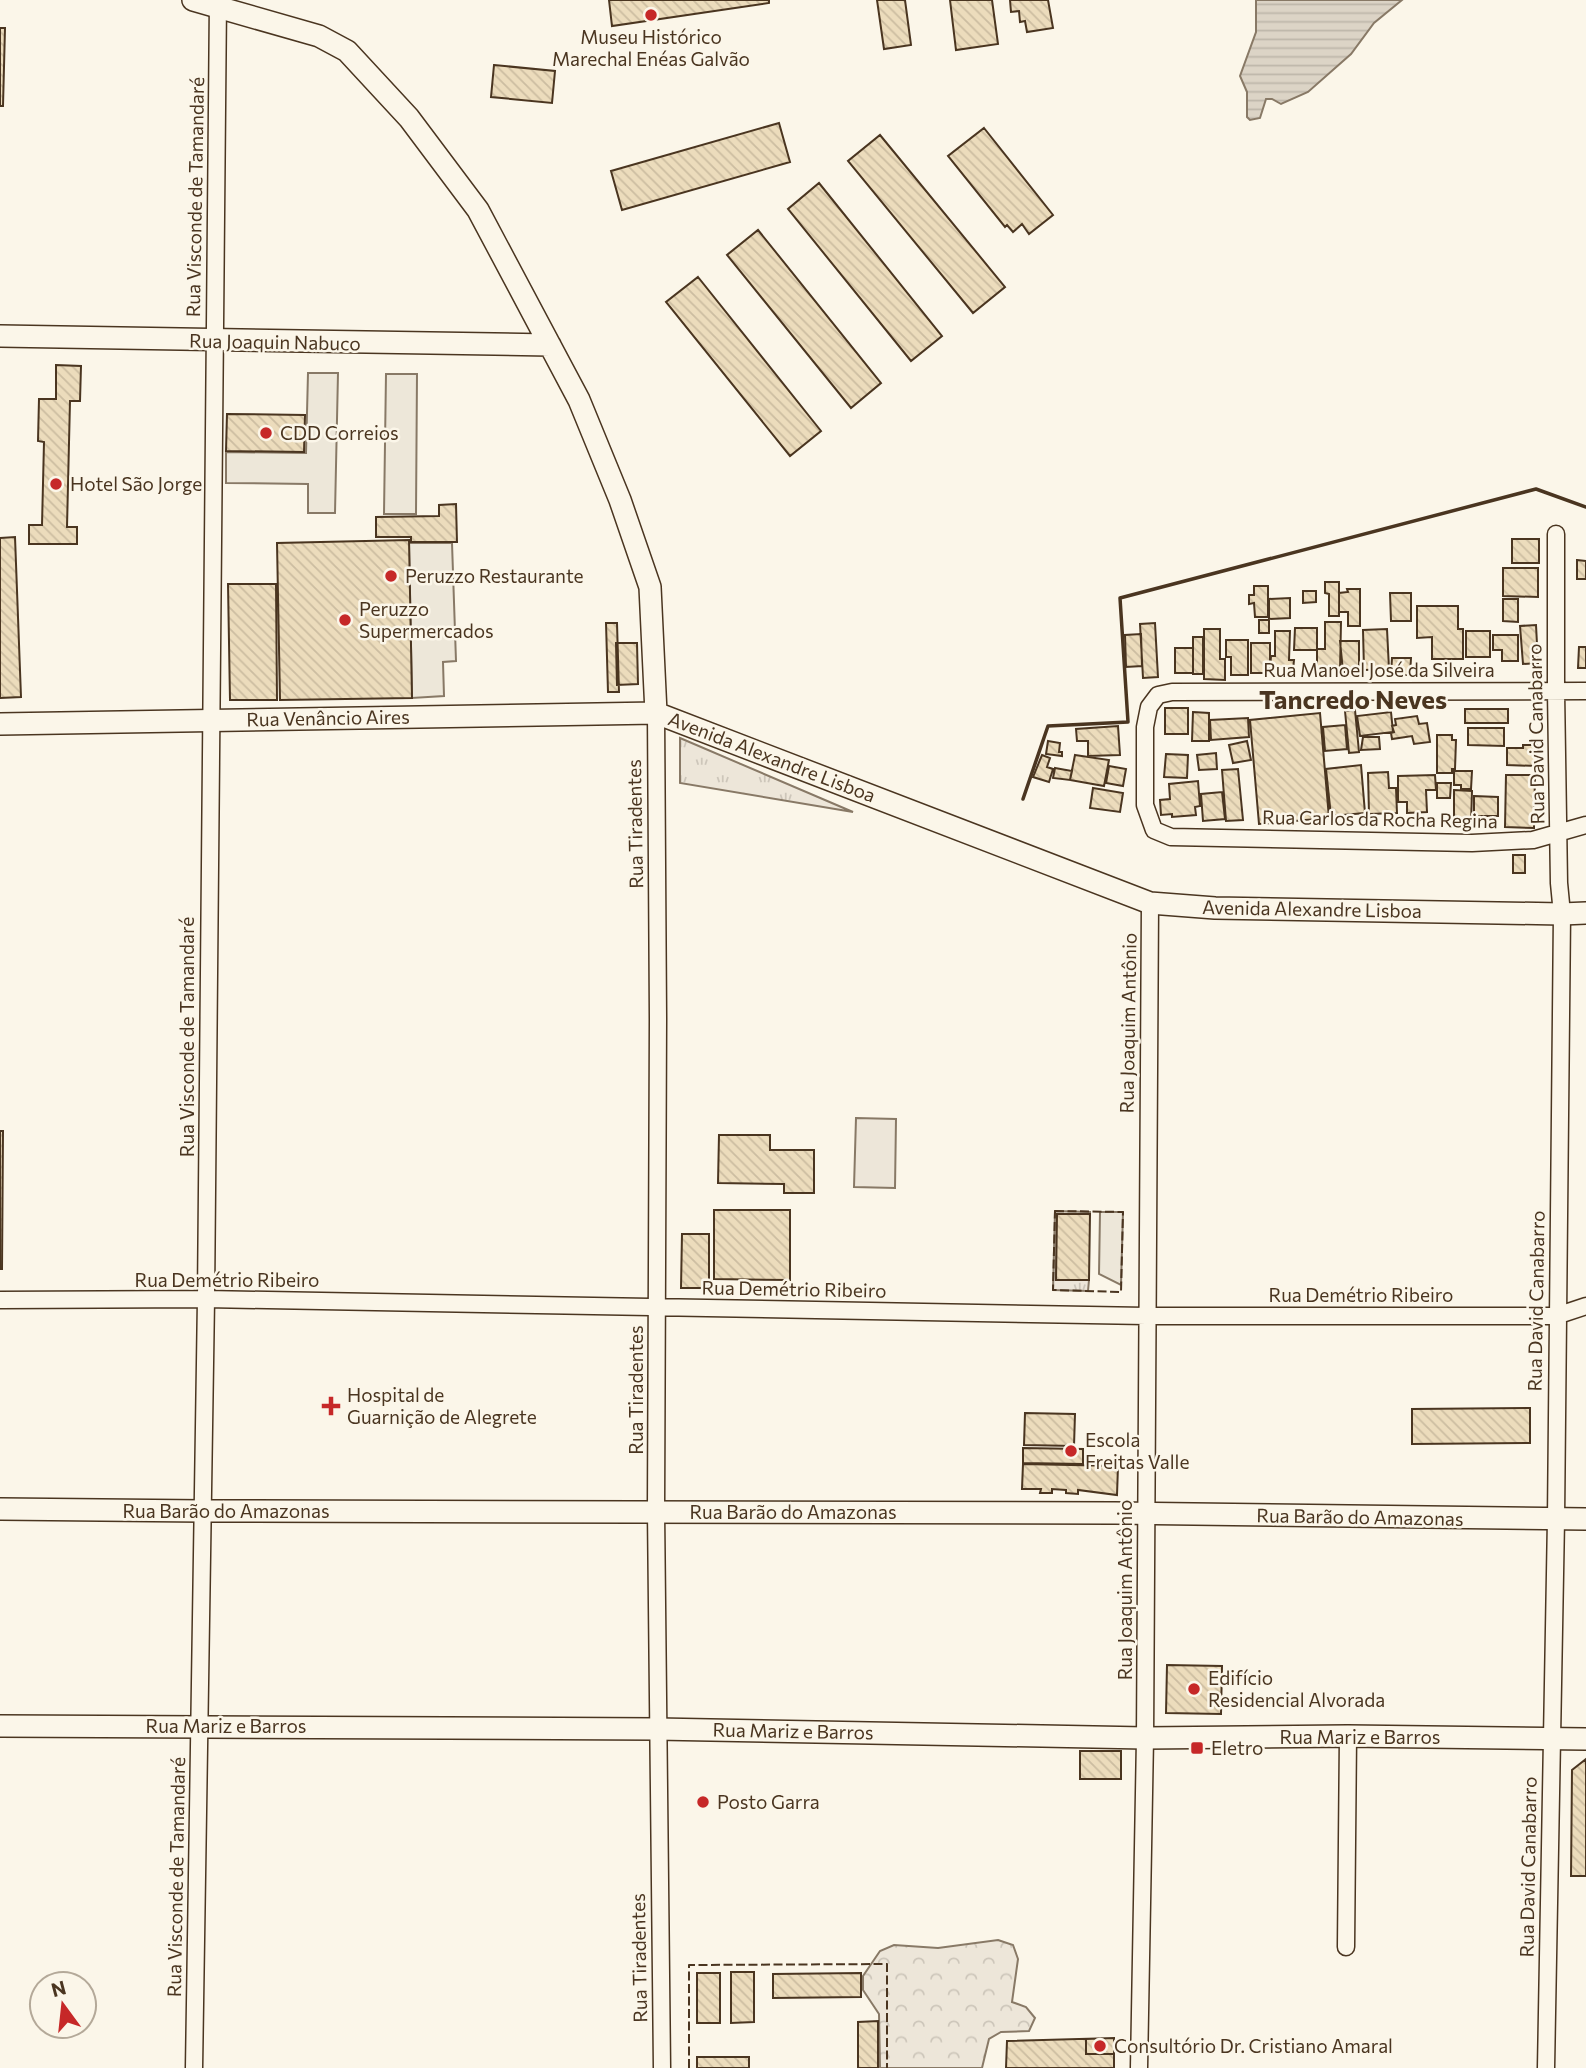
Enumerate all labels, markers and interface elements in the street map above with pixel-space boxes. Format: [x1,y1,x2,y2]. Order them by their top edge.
marker: Museu Histórico Marechal Enéas Galvão [643,7,659,23]
place label: Museu Histórico Marechal Enéas Galvão [552,25,750,70]
street label: Rua Visconde de Tamandaré [181,77,208,317]
street label: Rua Joaquin Nabuco [189,329,361,354]
place label: CDD Correios [280,421,399,444]
marker: CDD Correios [258,425,274,441]
place label: Hotel São Jorge [70,472,202,495]
marker: Hotel São Jorge [48,476,64,492]
place label: Peruzzo Restaurante [405,564,584,587]
marker: Peruzzo Restaurante [383,568,399,584]
place label: Peruzzo Supermercados [359,597,494,642]
marker: Peruzzo Supermercados [337,612,353,628]
street label: Rua David Canabarro [1522,643,1549,825]
street label: Rua Manoel José da Silveira [1263,658,1495,681]
district label: Tancredo Neves [1259,683,1447,714]
street label: Rua Venâncio Aires [246,705,410,730]
street label: Avenida Alexandre Lisboa [665,706,879,807]
street label: Rua Tiradentes [622,759,647,889]
street label: Rua Carlos da Rocha Regina [1262,805,1498,832]
street label: Avenida Alexandre Lisboa [1202,895,1422,922]
street label: Rua Visconde de Tamandaré [175,917,198,1157]
street label: Rua Joaquim Antônio [1114,933,1141,1113]
street label: Rua David Canabarro [1522,1210,1549,1392]
street label: Rua Demétrio Ribeiro [135,1268,319,1291]
street label: Rua Demétrio Ribeiro [701,1275,887,1302]
street label: Rua Demétrio Ribeiro [1269,1283,1453,1306]
street label: Rua Tiradentes [624,1325,647,1455]
place label: Hospital de Guarnição de Alegrete [347,1383,537,1428]
marker: Hospital de Guarnição de Alegrete [321,1396,341,1416]
place label: Escola Freitas Valle [1085,1428,1189,1473]
marker: Escola Freitas Valle [1063,1443,1079,1459]
street label: Rua Barão do Amazonas [122,1499,330,1522]
street label: Rua Barão do Amazonas [689,1500,897,1523]
street label: Rua Joaquim Antônio [1113,1500,1136,1680]
street label: Rua Barão do Amazonas [1256,1503,1464,1530]
place label: Edifício Residencial Alvorada [1208,1666,1385,1711]
marker: Edifício Residencial Alvorada [1186,1681,1202,1697]
street label: Rua Mariz e Barros [146,1714,306,1737]
street label: Rua Mariz e Barros [712,1718,874,1743]
street label: Rua Mariz e Barros [1280,1725,1440,1748]
place label: Eletro [1211,1736,1263,1759]
marker: Eletro [1189,1740,1205,1756]
street label: Rua Visconde de Tamandaré [162,1757,189,1997]
street label: Rua David Canabarro [1514,1776,1541,1958]
place label: Posto Garra [717,1790,820,1813]
marker: Posto Garra [695,1794,711,1810]
street label: Rua Tiradentes [626,1893,651,2023]
north arrow [28,1970,98,2040]
text: N [49,1975,68,2001]
place label: Consultório Dr. Cristiano Amaral [1114,2034,1393,2057]
marker: Consultório Dr. Cristiano Amaral [1092,2038,1108,2054]

